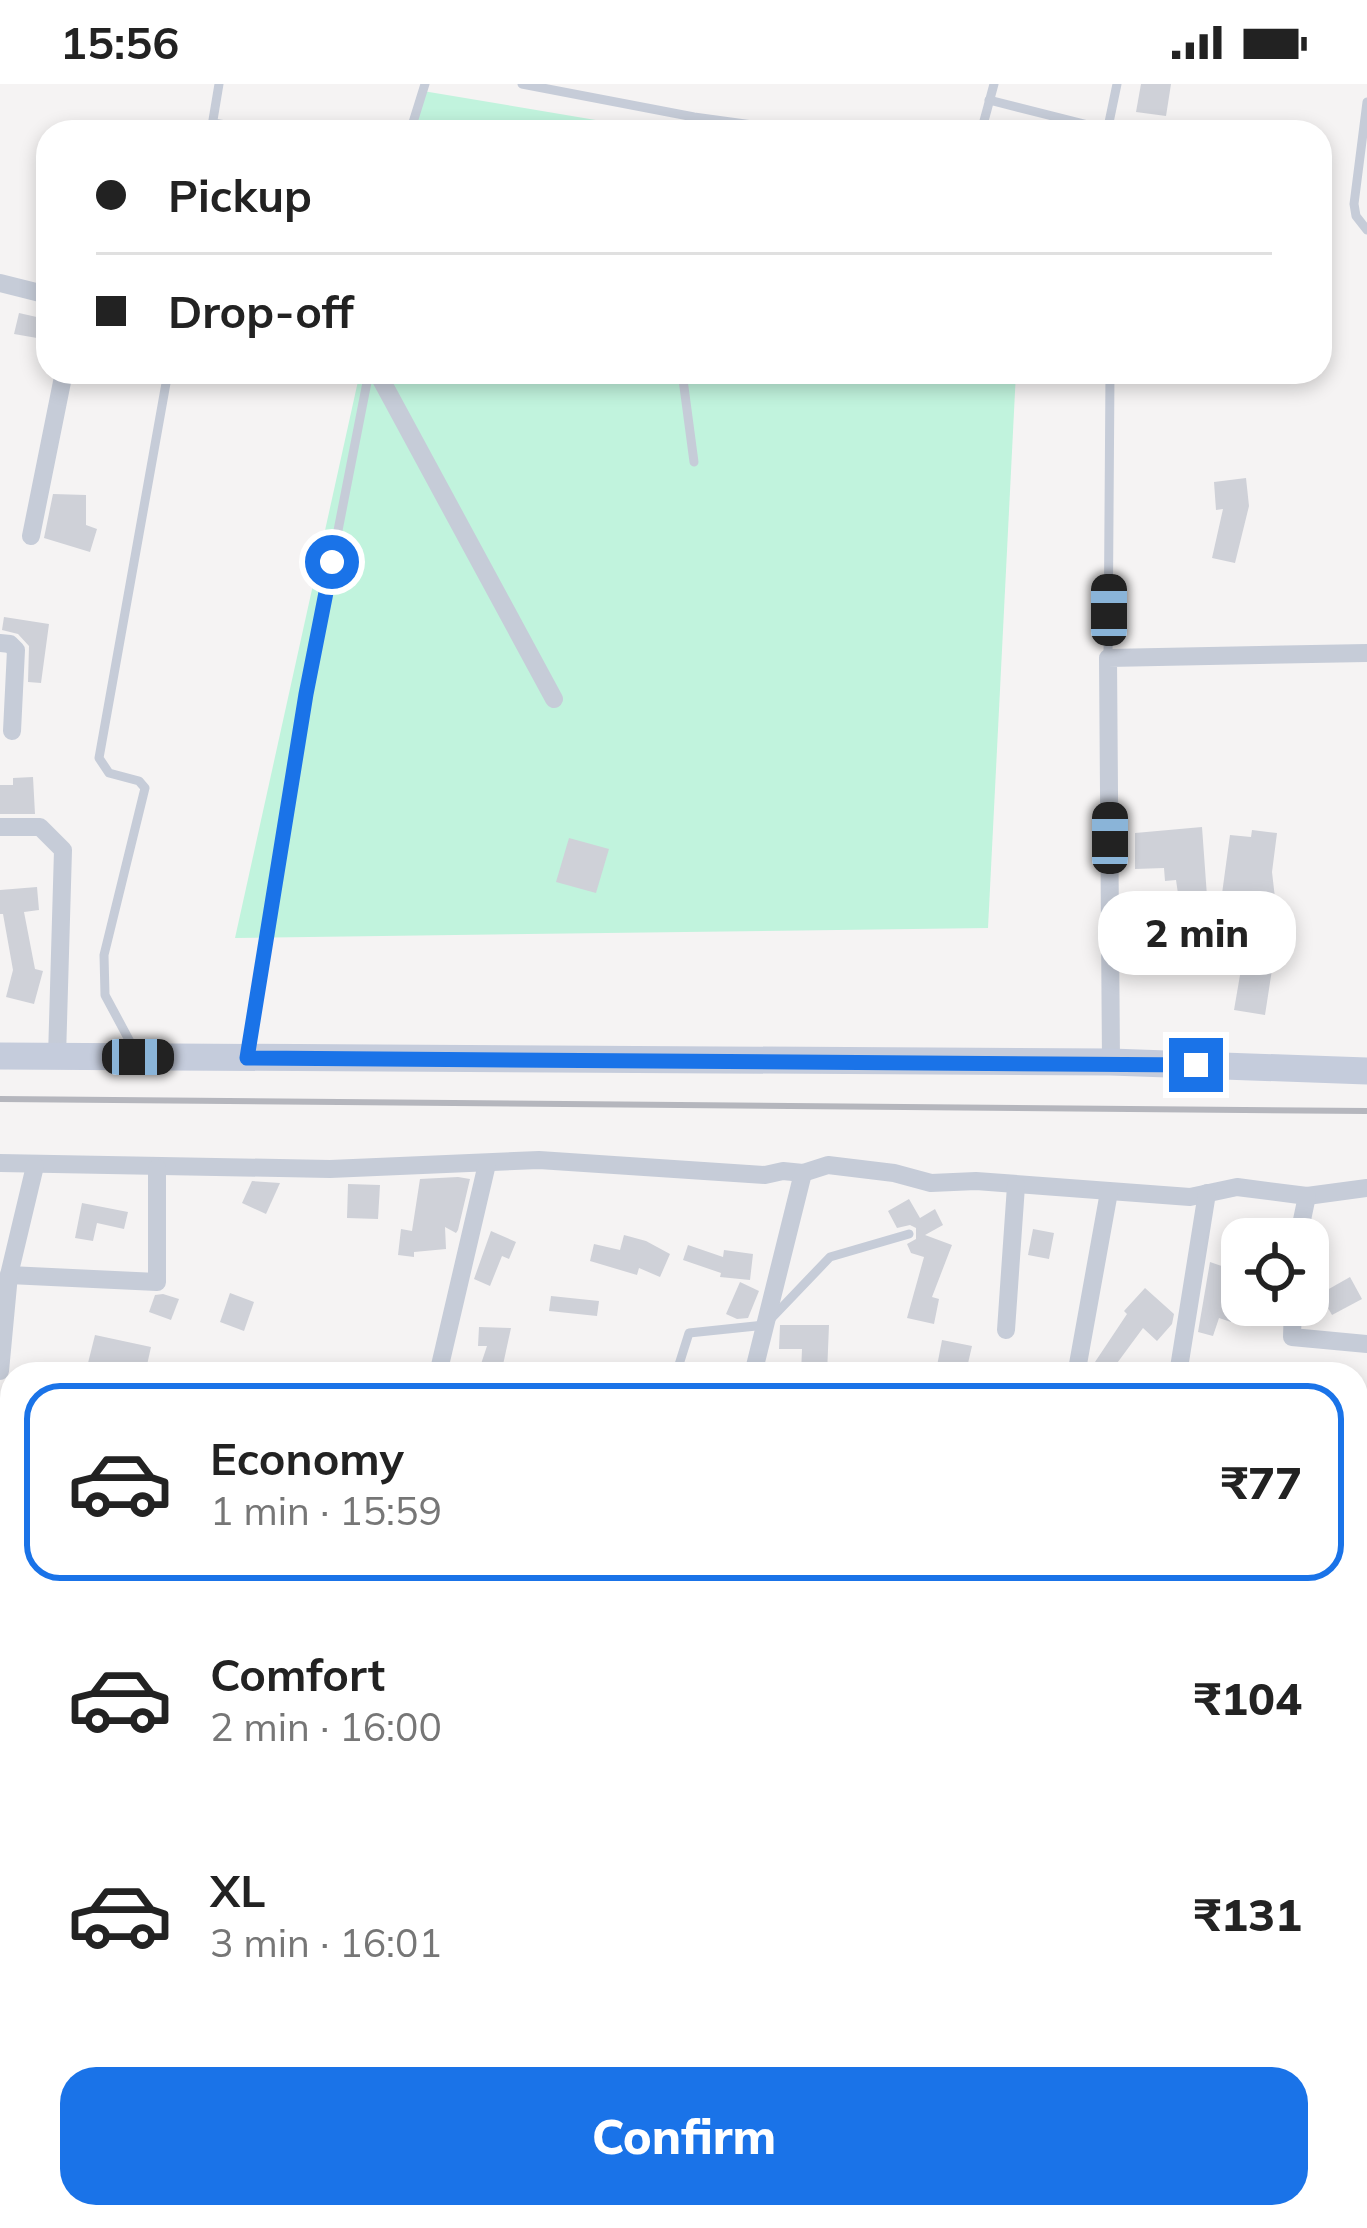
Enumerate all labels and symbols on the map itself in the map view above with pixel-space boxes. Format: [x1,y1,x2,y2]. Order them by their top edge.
route start [305,535,359,589]
car [1091,574,1127,646]
car [1092,802,1128,874]
callout: 2 min [1097,891,1295,975]
route end [1169,1038,1223,1092]
car [102,1039,174,1075]

